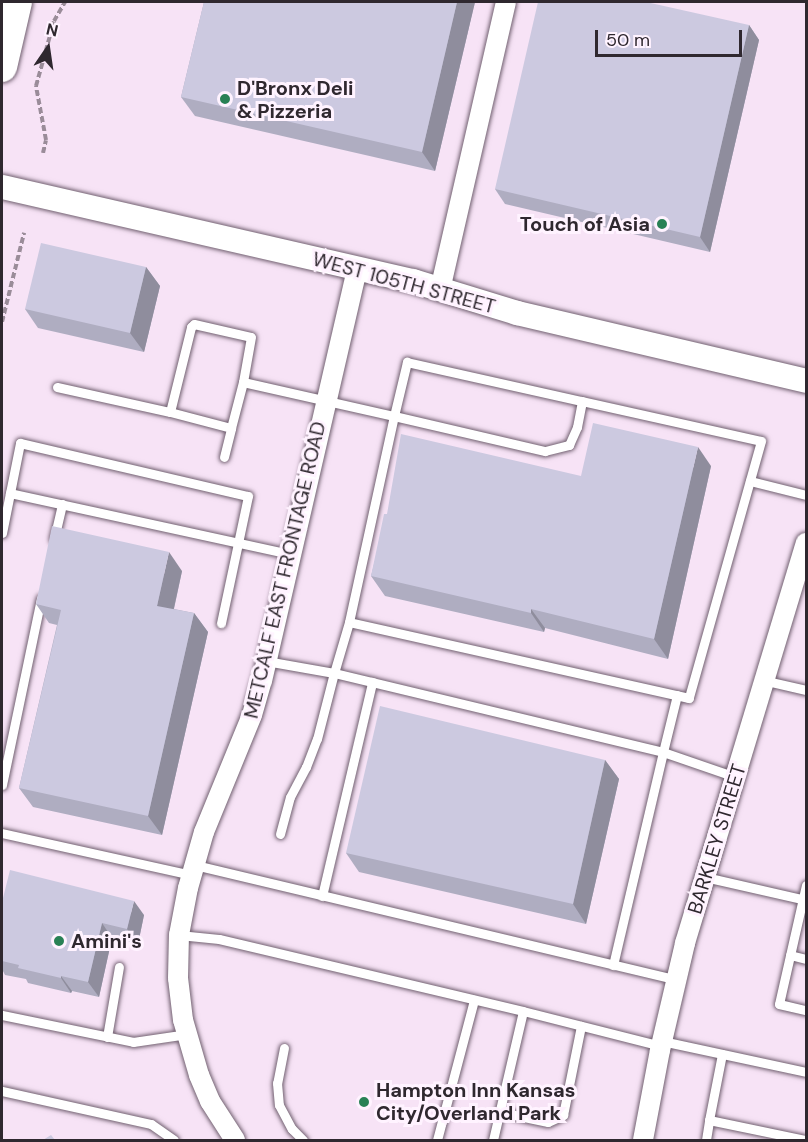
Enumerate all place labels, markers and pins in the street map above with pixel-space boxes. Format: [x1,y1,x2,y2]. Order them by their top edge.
place label: D'Bronx Deli & Pizzeria [237,76,354,123]
marker: D'Bronx Deli & Pizzeria [218,92,232,106]
place label: Touch of Asia [520,212,650,236]
marker: Touch of Asia [655,217,669,231]
place label: Amini's [71,929,142,953]
marker: Amini's [52,934,66,948]
place label: Hampton Inn Kansas City/Overland Park [376,1078,575,1125]
marker: Hampton Inn Kansas City/Overland Park [357,1095,371,1109]

